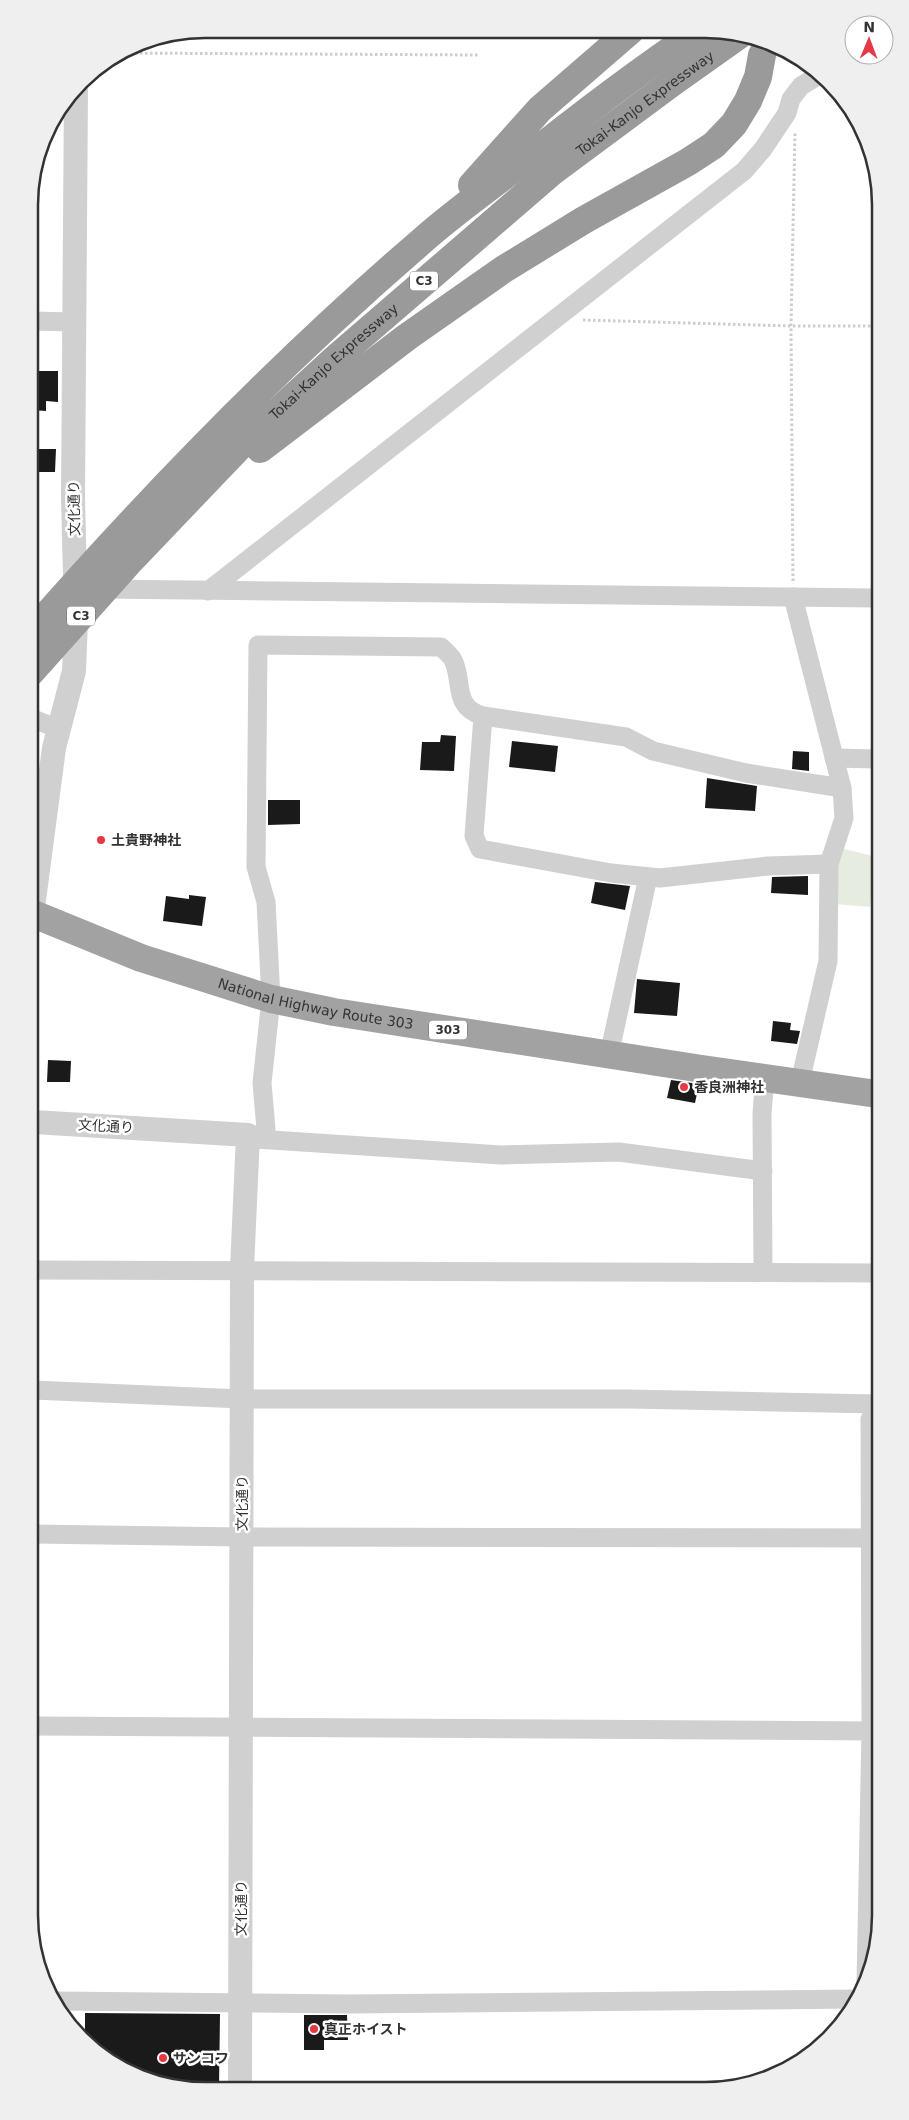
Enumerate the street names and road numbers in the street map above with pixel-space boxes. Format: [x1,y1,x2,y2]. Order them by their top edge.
street label: Tokai-Kanjo Expressway [572,47,717,159]
road number: C3 [410,272,438,290]
street label: Tokai-Kanjo Expressway [265,300,401,424]
street label: 文化通り [66,480,82,536]
road number: C3 [67,606,95,626]
street label: National Highway Route 303 [216,975,415,1032]
road number: 303 [429,1020,467,1040]
street label: 文化通り [78,1117,134,1135]
street label: 文化通り [234,1475,250,1531]
street label: 文化通り [233,1880,249,1936]

